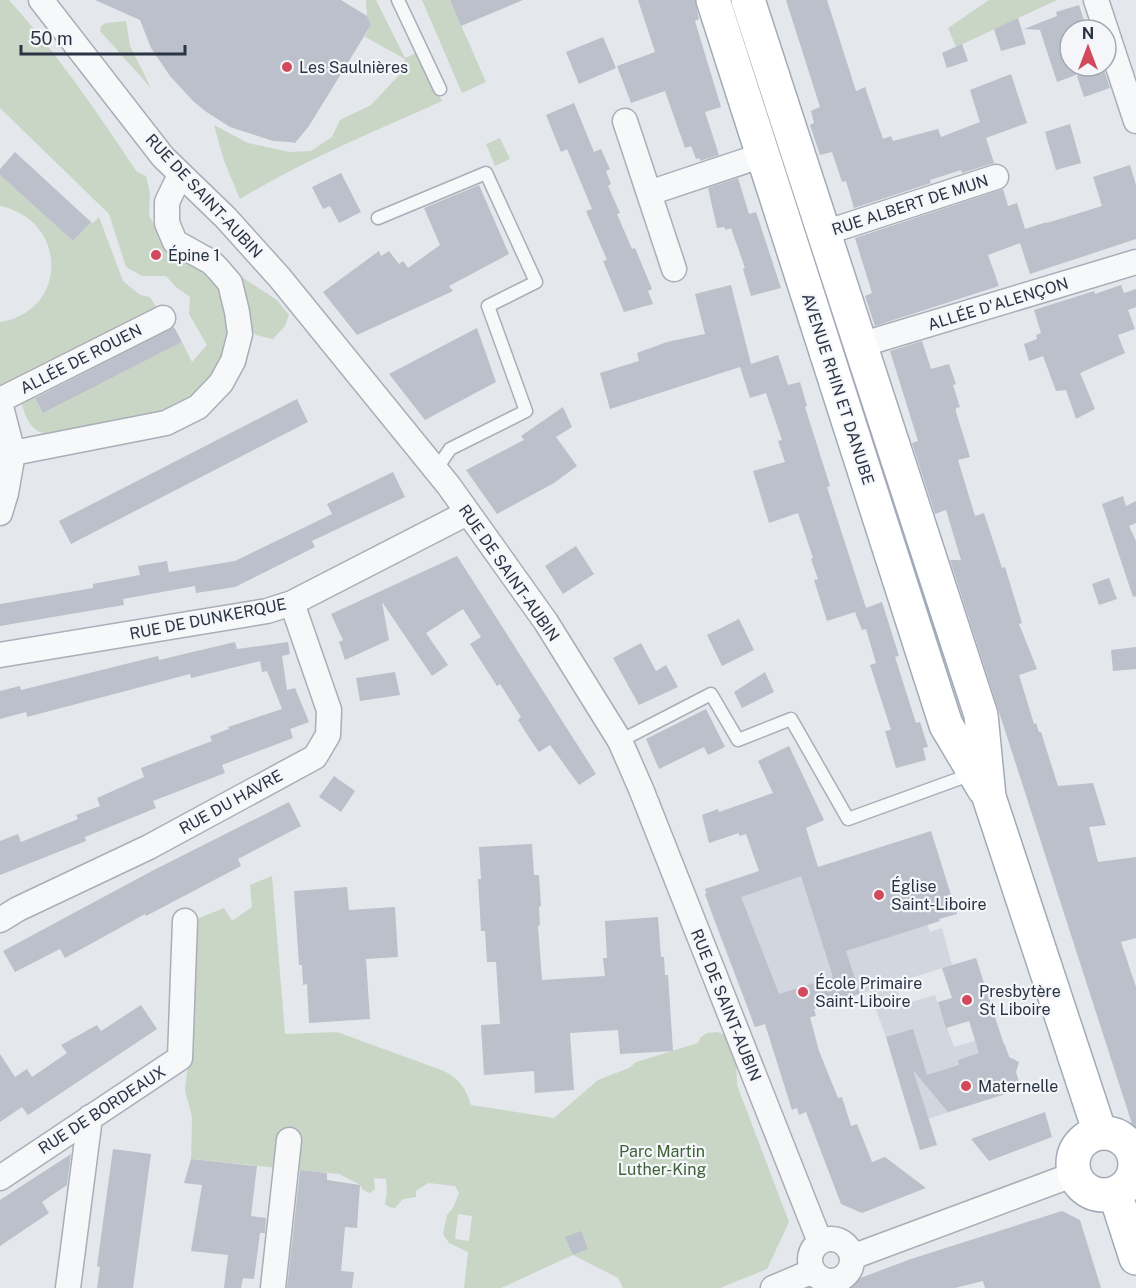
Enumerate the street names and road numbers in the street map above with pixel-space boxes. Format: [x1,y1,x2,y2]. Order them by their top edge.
street label: RUE DE SAINT-AUBIN [142,130,266,262]
street label: RUE ALBERT DE MUN [829,171,991,239]
street label: ALLÉE D'ALENÇON [925,273,1071,334]
street label: AVENUE RHIN ET DANUBE [798,291,878,487]
street label: ALLÉE DE ROUEN [17,319,145,398]
street label: RUE DE SAINT-AUBIN [455,501,563,645]
street label: RUE DE DUNKERQUE [128,594,288,644]
street label: RUE DU HAVRE [176,766,286,838]
street label: RUE DE SAINT-AUBIN [687,926,765,1084]
street label: RUE DE BORDEAUX [35,1062,169,1158]

